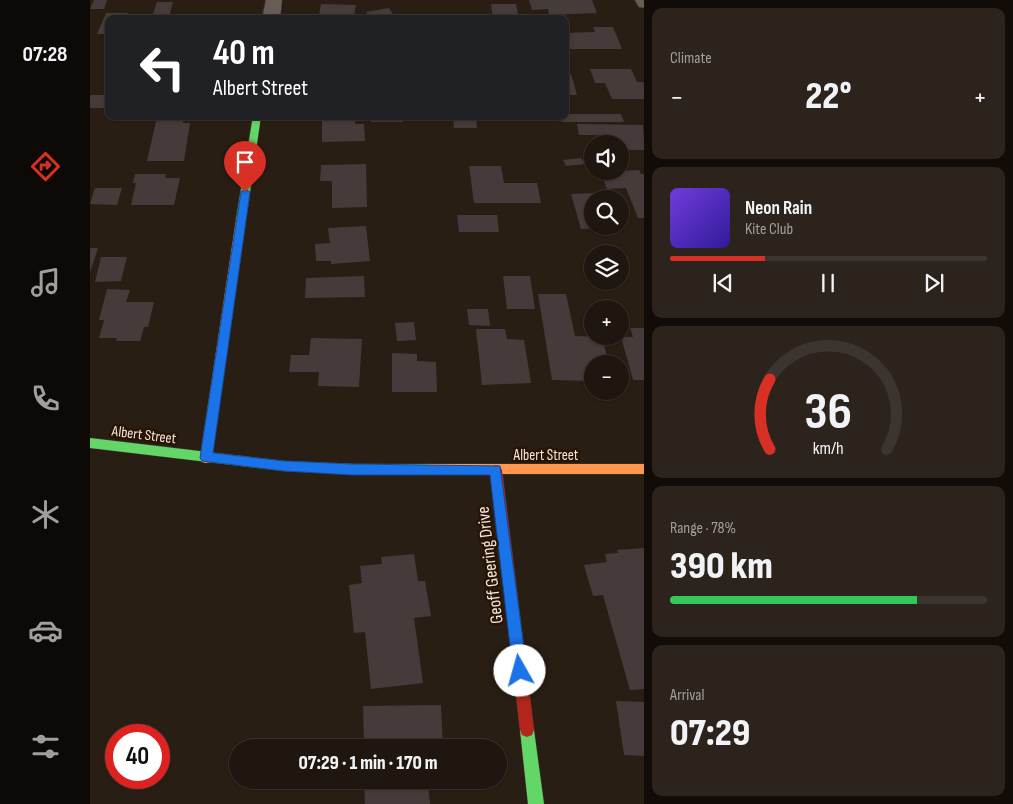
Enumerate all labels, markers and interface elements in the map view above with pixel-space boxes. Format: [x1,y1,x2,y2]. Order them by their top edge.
text: 40 m [213,32,275,75]
icon: left [130,35,195,100]
text: 07:28 [23,41,67,68]
text: Climate [670,49,712,68]
text: 22° [805,74,852,119]
text: Albert Street [213,75,308,102]
text: − [670,81,684,114]
text: + [973,81,987,114]
map controls [584,135,629,400]
button: sound [584,135,629,180]
pin [224,141,266,192]
icon: arrive [231,148,259,176]
icon: directions [28,149,63,184]
button: search [584,190,629,235]
text: Neon Rain [745,197,812,220]
text: Kite Club [745,220,793,239]
button: layers [584,245,629,290]
icon: music [28,265,63,300]
icon: previous [709,269,737,297]
icon: pause [814,269,842,297]
icon: next [920,269,948,297]
button: + [584,300,629,345]
button: − [584,355,629,400]
icon: phone [28,381,63,416]
text: 36 [805,381,852,444]
street label: Albert Street [110,422,178,448]
text: km/h [813,438,844,459]
street label: Albert Street [513,446,579,465]
icon: climate [28,497,63,532]
street label: Geoff Geering Drive [472,505,508,625]
text: Range · 78% [670,519,736,538]
text: 390 km [670,544,773,589]
icon: car [28,613,63,648]
position arrow [493,644,545,696]
text: Arrival [670,686,704,705]
text: 07:29 [670,711,750,756]
speed limit sign: 40 [105,724,170,789]
icon: filters [28,729,63,764]
text: 07:29 · 1 min · 170 m [299,752,437,775]

